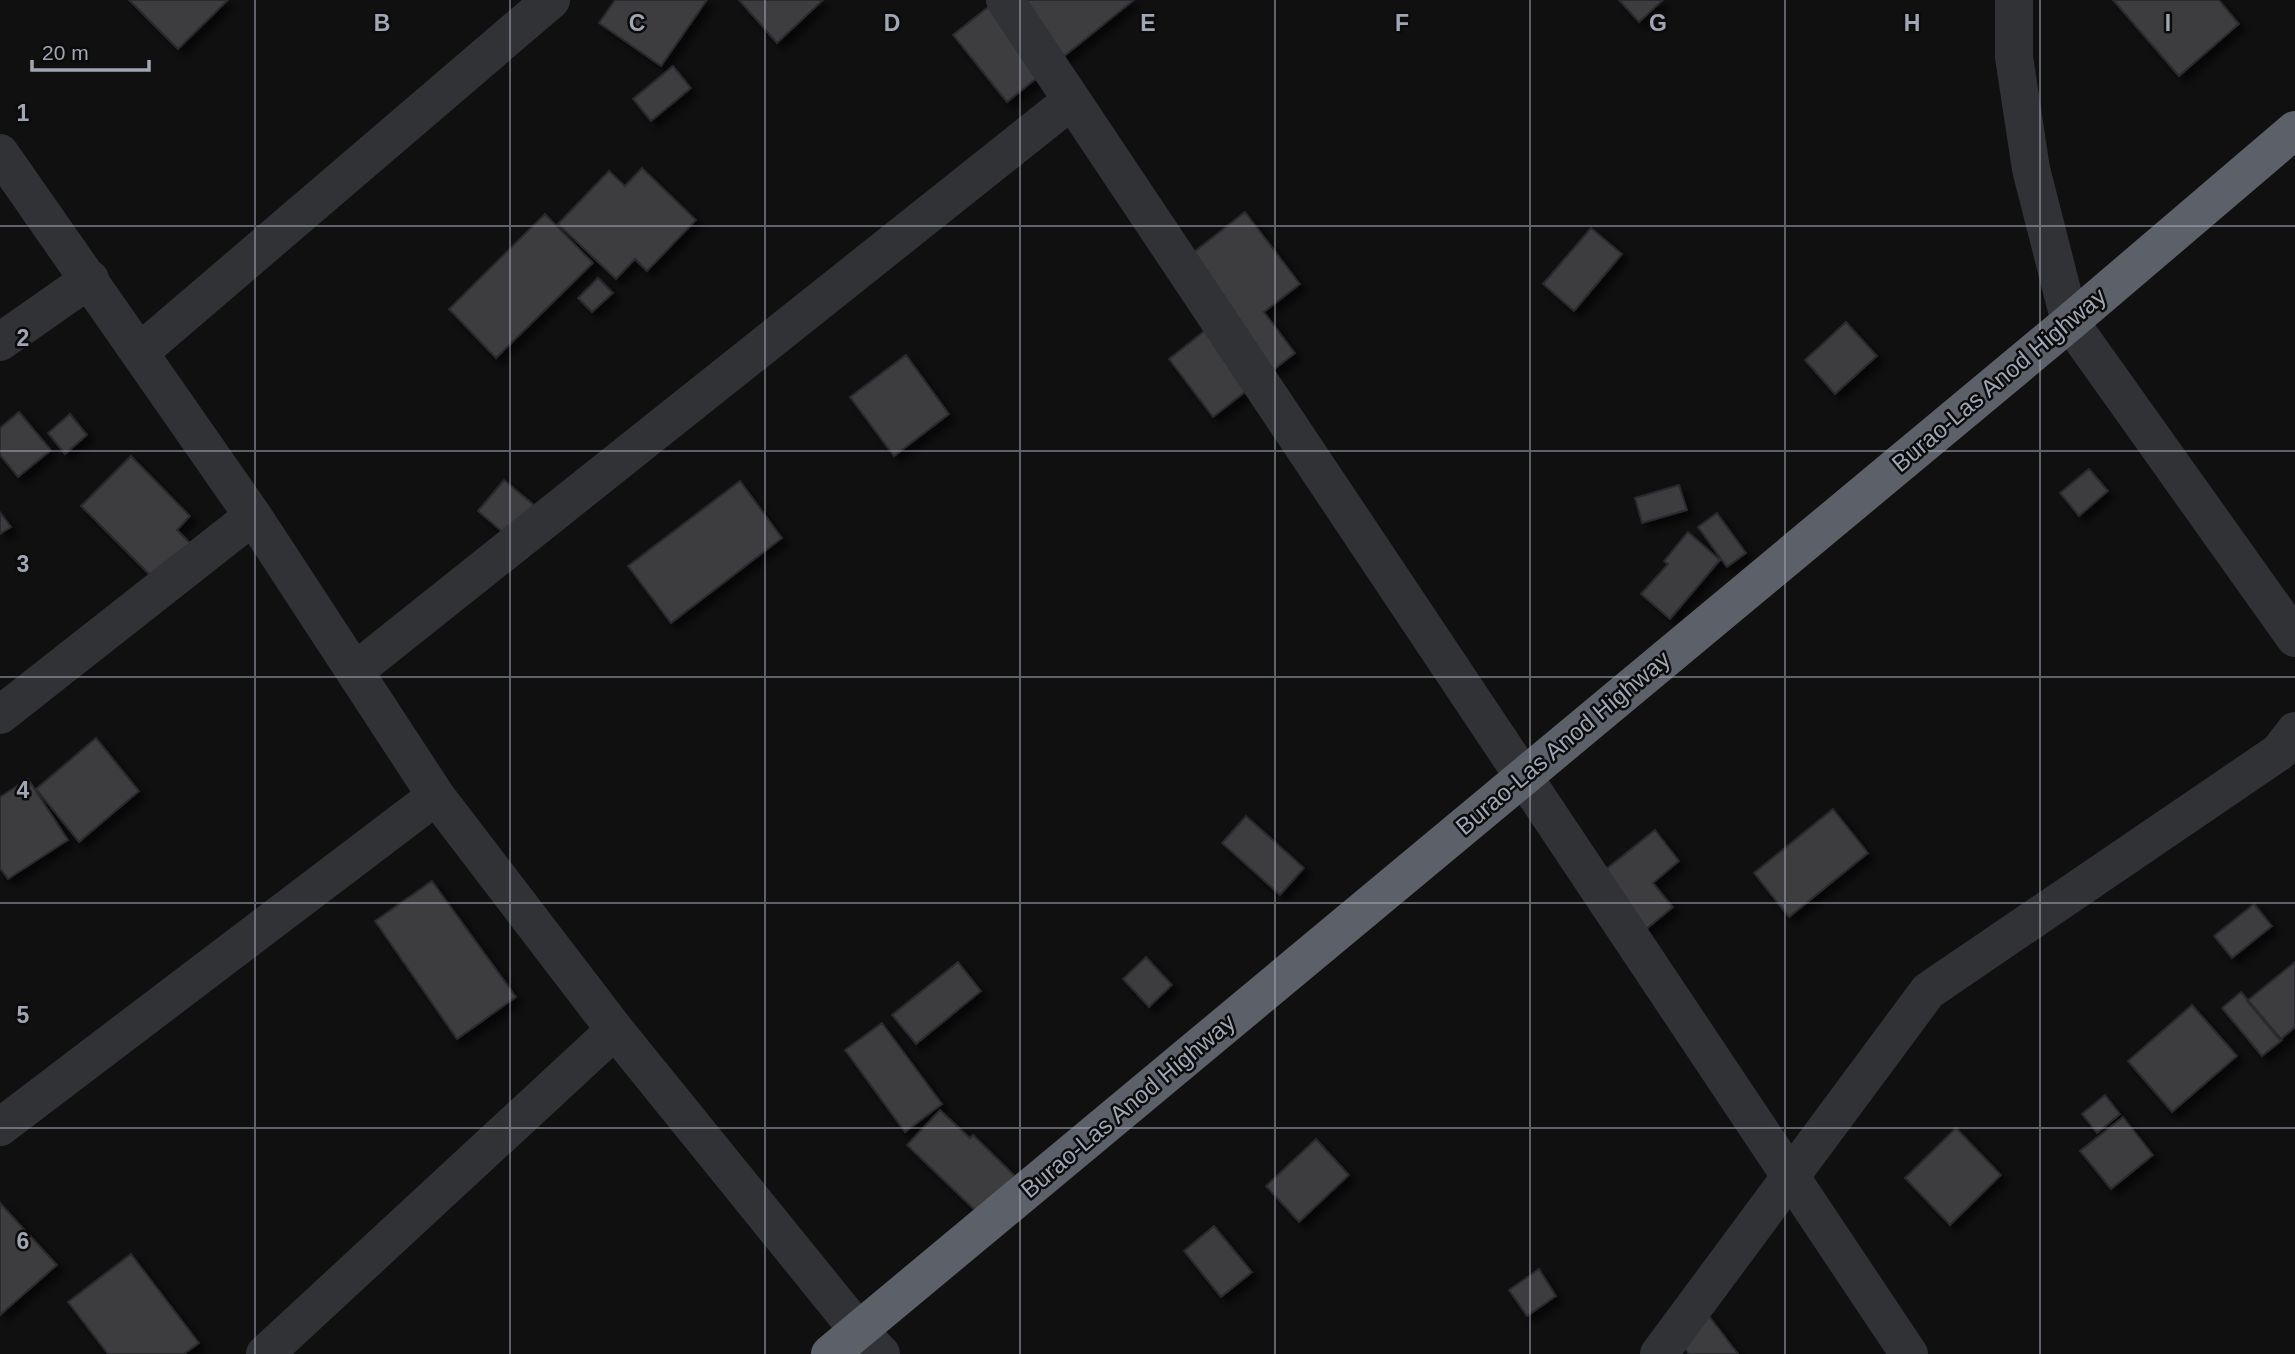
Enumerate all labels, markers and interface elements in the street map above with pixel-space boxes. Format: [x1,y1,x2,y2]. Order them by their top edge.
text: B [374,10,390,36]
text: C [629,10,645,36]
text: D [884,10,900,36]
text: E [1140,10,1156,36]
text: F [1395,10,1409,36]
text: G [1649,10,1667,36]
text: H [1904,10,1920,36]
text: I [2165,10,2171,36]
scale bar [32,28,149,72]
text: 20 m [42,41,89,64]
text: 1 [17,100,30,126]
street label: Burao-Las Anod Highway [1886,282,2111,477]
text: 2 [17,325,29,351]
text: 3 [17,551,29,577]
street label: Burao-Las Anod Highway [1450,645,1675,840]
text: 4 [17,777,30,803]
text: 5 [17,1002,30,1028]
street label: Burao-Las Anod Highway [1015,1008,1240,1203]
text: 6 [17,1228,29,1254]

